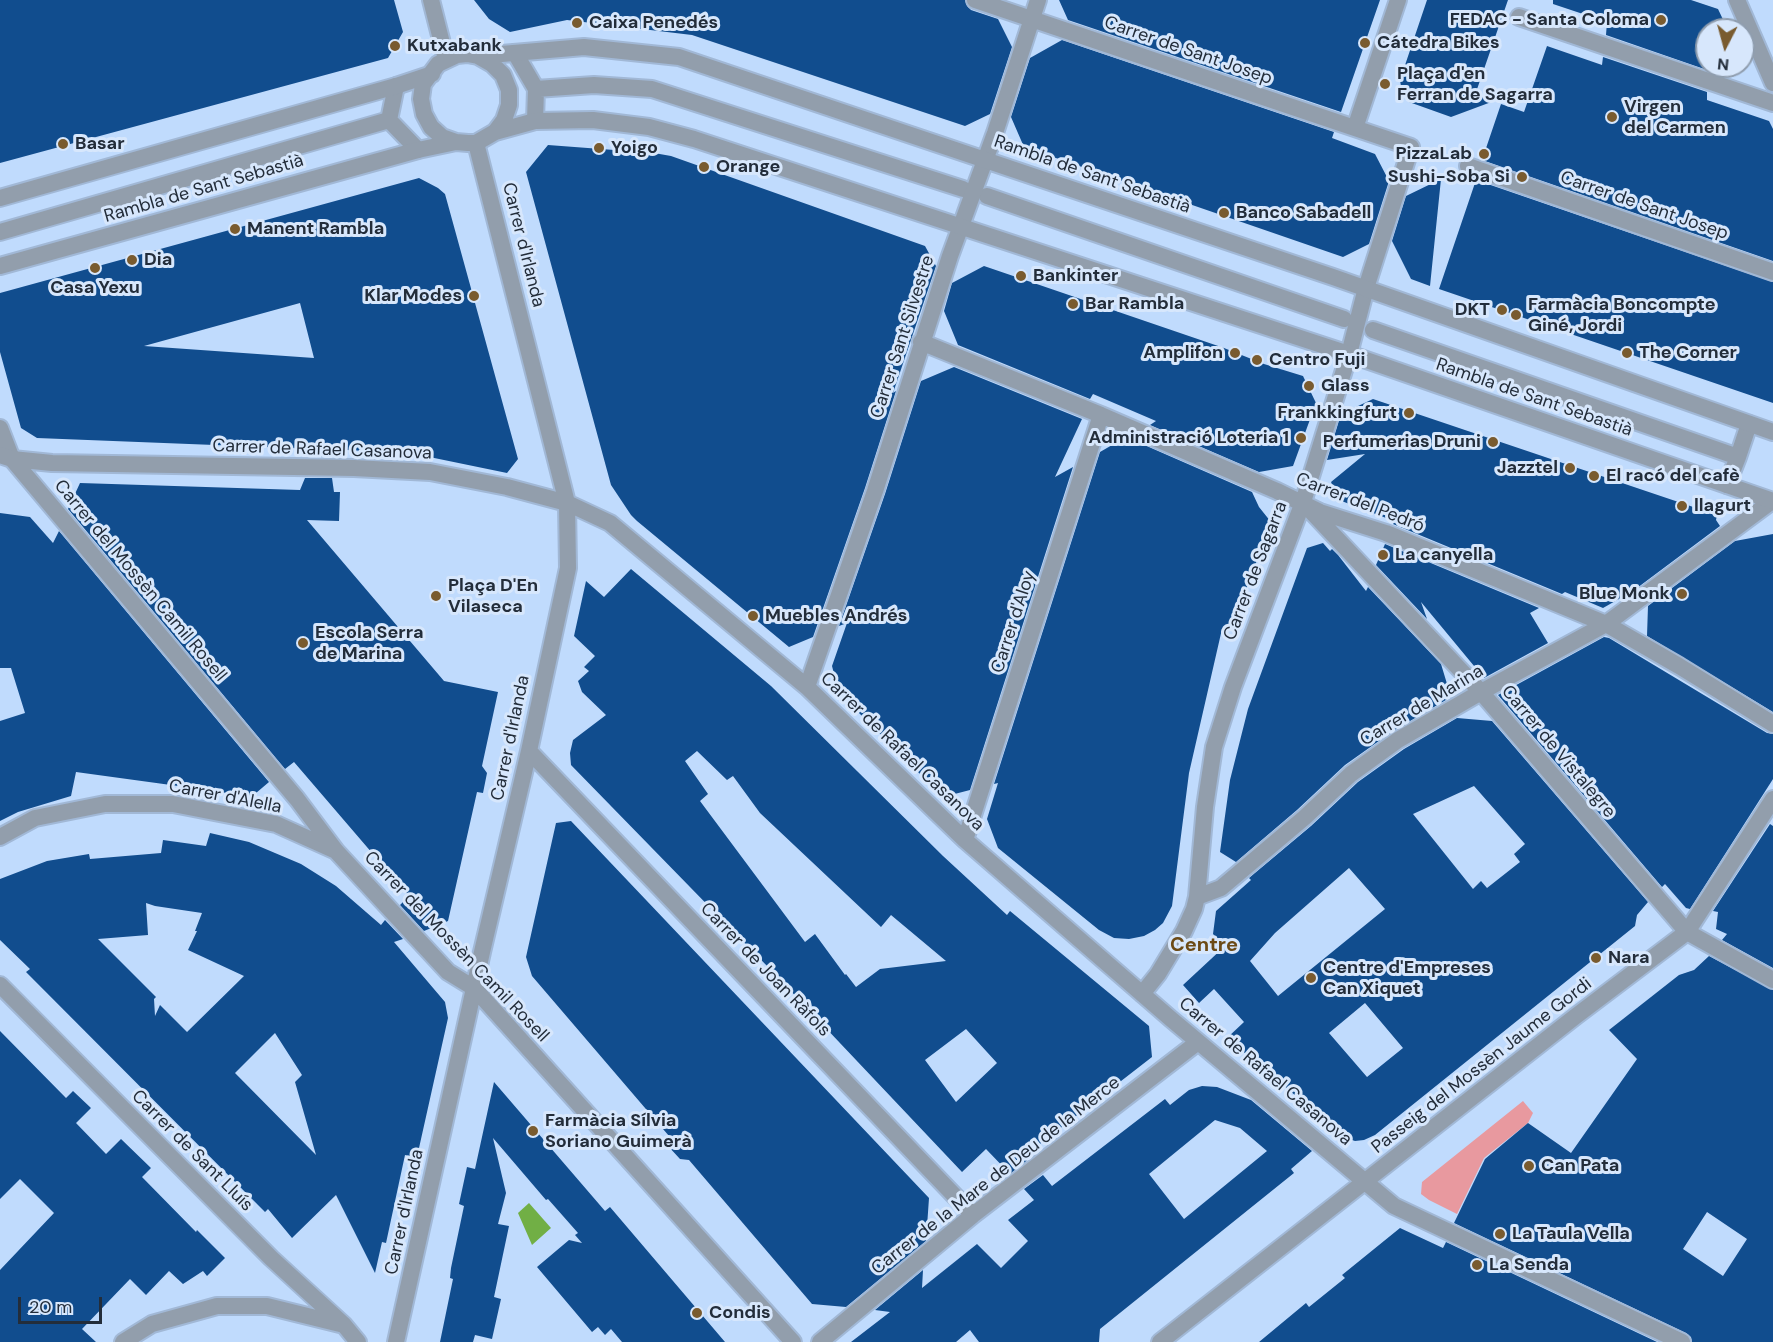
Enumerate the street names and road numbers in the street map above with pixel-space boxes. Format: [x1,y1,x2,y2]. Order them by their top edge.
street label: Carrer de Sant Josep [1101,12,1275,90]
street label: Rambla de Sant Sebastià [991,131,1193,219]
street label: Rambla de Sant Sebastià [102,150,306,228]
street label: Carrer de Sant Josep [1557,167,1731,245]
street label: Carrer d'Irlanda [497,180,549,310]
street label: Carrer Sant Silvestre [866,253,940,421]
street label: Rambla de Sant Sebastià [1433,354,1635,442]
street label: Carrer de Rafael Casanova [212,435,432,465]
street label: Carrer del Pedró [1293,469,1427,537]
street label: Carrer del Mossèn Camil Rosell [49,476,231,686]
street label: Carrer de Sagarra [1220,499,1292,643]
street label: Carrer d'Aloy [987,568,1041,676]
street label: Carrer de Marina [1357,661,1487,751]
street label: Carrer de Rafael Casanova [816,668,988,836]
street label: Carrer d'Irlanda [487,673,535,803]
street label: Carrer de Vistalegre [1496,681,1620,823]
street label: Carrer d'Alella [167,775,283,819]
street label: Carrer del Mossèn Camil Rosell [359,847,553,1047]
street label: Carrer de Joan Ràfols [695,898,835,1042]
street label: Passeig del Mossèn Jaume Gordi [1368,973,1596,1159]
street label: Carrer de Rafael Casanova [1174,993,1356,1151]
street label: Carrer de la Mare de Deu de la Merce [867,1072,1125,1280]
street label: Carrer de Sant Lluís [127,1086,257,1216]
street label: Carrer d'Irlanda [381,1147,429,1277]

